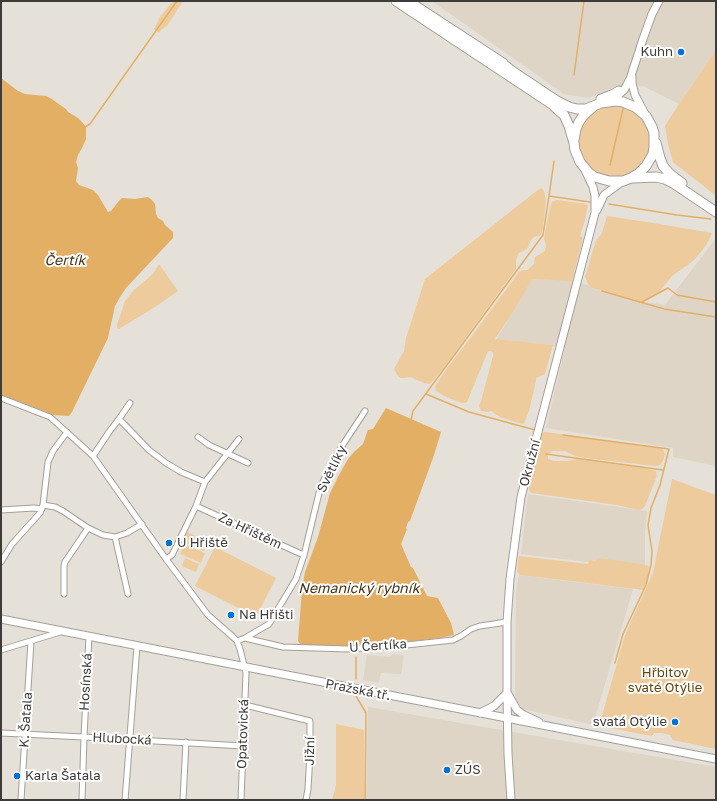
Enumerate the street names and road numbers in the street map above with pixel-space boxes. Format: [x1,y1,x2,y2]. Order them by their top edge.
street label: Okružní [516,438,544,488]
street label: Světlíky [314,443,350,495]
street label: Za Hřištěm [216,510,284,552]
street label: U Čertíka [349,636,407,656]
street label: Hosínská [77,653,95,711]
street label: Pražská tř. [324,676,392,704]
street label: K. Šatala [16,692,36,748]
street label: Opatovická [234,699,252,769]
street label: Hlubocká [92,730,152,748]
street label: Jižní [302,736,318,766]

